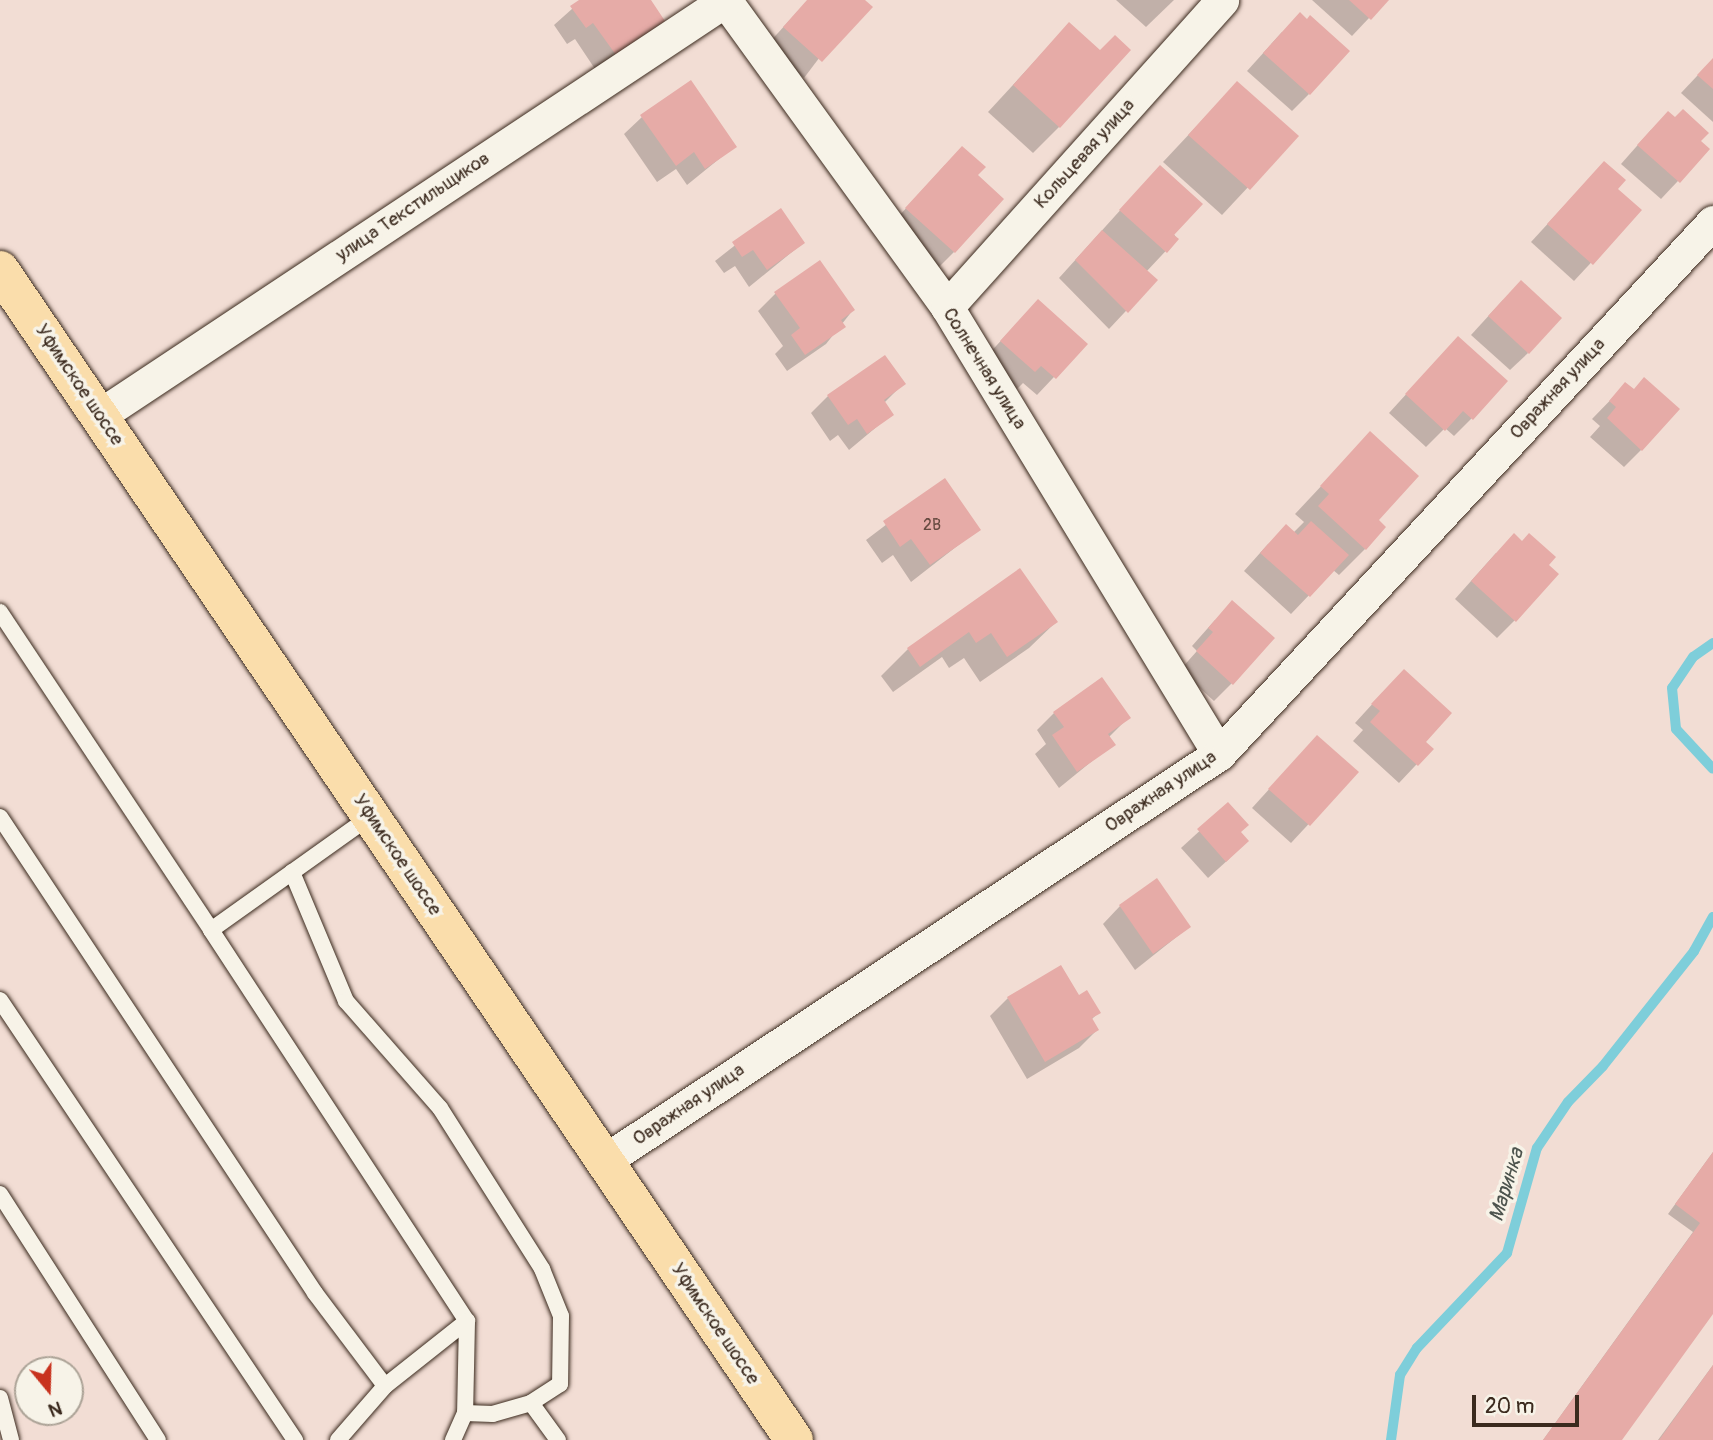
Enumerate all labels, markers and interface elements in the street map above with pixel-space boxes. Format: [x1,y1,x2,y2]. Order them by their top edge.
street label: Кольцевая улица [1030,94,1140,214]
street label: улица Текстильщиков [332,147,494,267]
street label: Солнечная улица [937,304,1031,434]
street label: Уфимское шоссе [30,320,128,450]
street label: Овражная улица [1505,334,1611,444]
house number: 2В [923,515,941,535]
street label: Овражная улица [1101,746,1221,838]
street label: Уфимское шоссе [348,790,446,920]
street label: Овражная улица [629,1059,749,1151]
water label: Маринка [1484,1145,1530,1225]
street label: Уфимское шоссе [666,1259,764,1389]
north arrow [14,1356,84,1426]
scale bar [1475,1380,1582,1424]
text: 20 m [1485,1393,1534,1420]
text: N [45,1396,65,1422]

